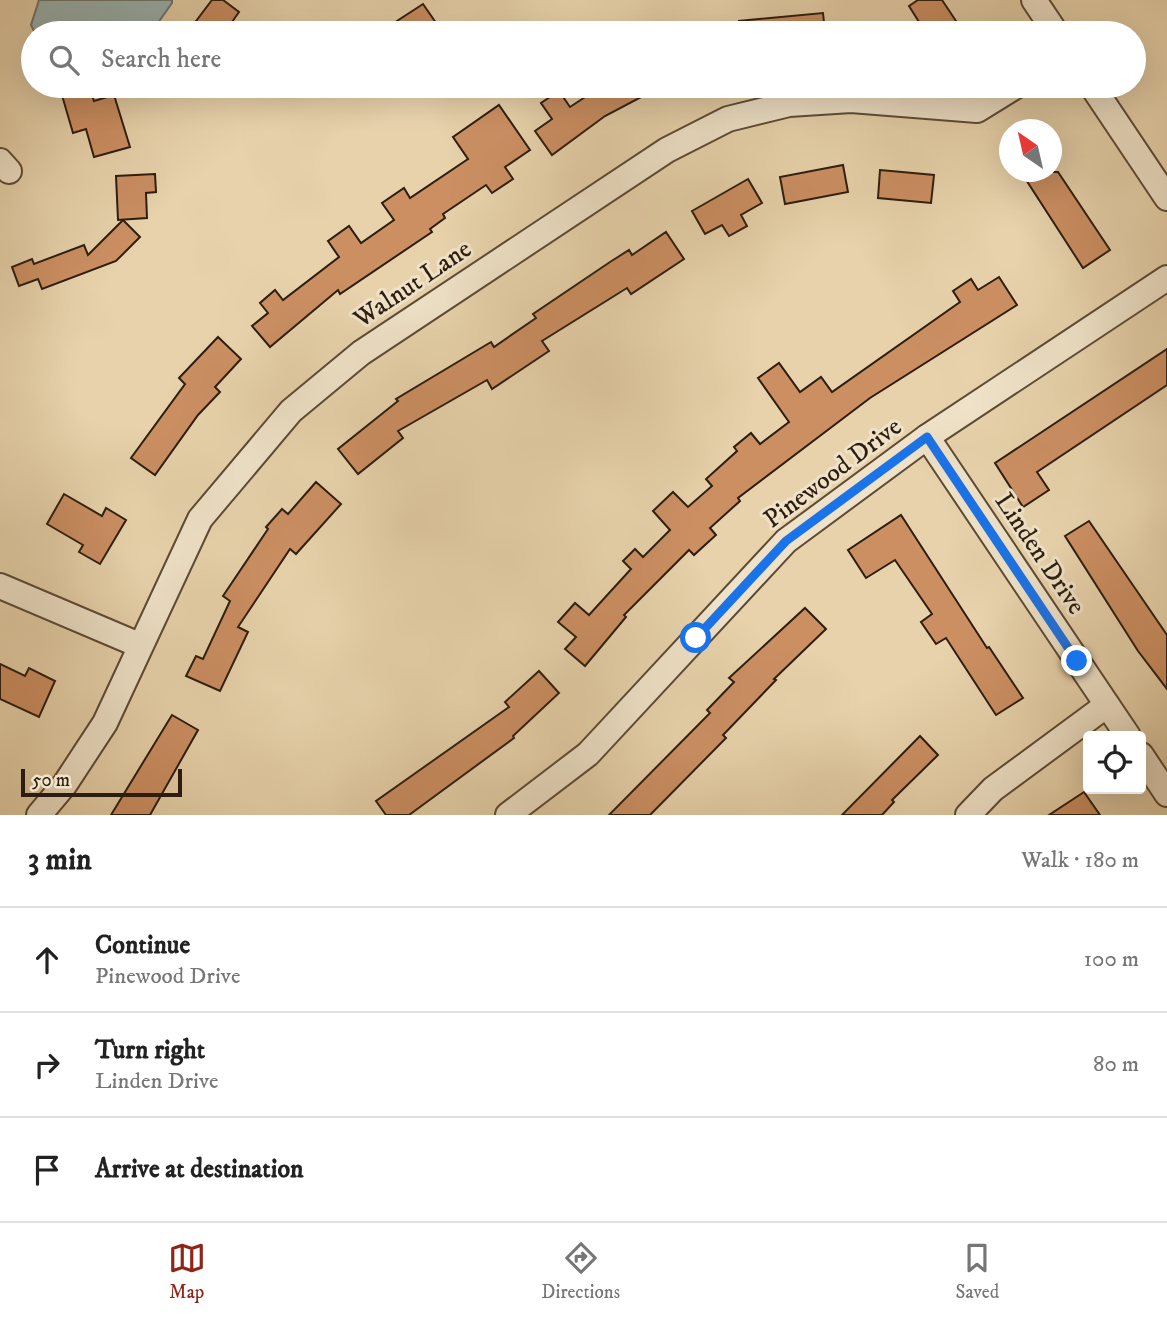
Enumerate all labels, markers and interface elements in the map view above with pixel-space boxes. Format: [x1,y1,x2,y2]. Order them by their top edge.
search box [21,21,1146,98]
icon: search [45,41,83,79]
text: Search here [101,43,221,76]
north arrow [999,119,1062,182]
street label: Walnut Lane [347,233,478,336]
street label: Pinewood Drive [757,411,908,536]
street label: Linden Drive [987,487,1093,621]
route start [680,622,711,653]
route end [1061,645,1092,676]
map controls [1083,731,1146,794]
button: locate [1083,731,1146,794]
scale bar [21,766,182,798]
text: 50 m [32,769,70,792]
text: 3 min [28,842,92,879]
text: Walk · 180 m [1021,846,1139,875]
text: Continue [95,929,190,962]
icon: ahead [28,941,66,979]
text: 100 m [1084,945,1139,974]
text: Pinewood Drive [95,962,240,991]
text: Turn right [95,1034,205,1067]
icon: right [28,1046,66,1084]
text: 80 m [1093,1050,1139,1079]
text: Linden Drive [95,1067,219,1096]
icon: arrive [28,1151,66,1189]
text: Arrive at destination [95,1153,304,1186]
tab: Map [168,1239,206,1304]
tab: Directions [541,1239,620,1304]
tab: Saved [956,1239,999,1304]

